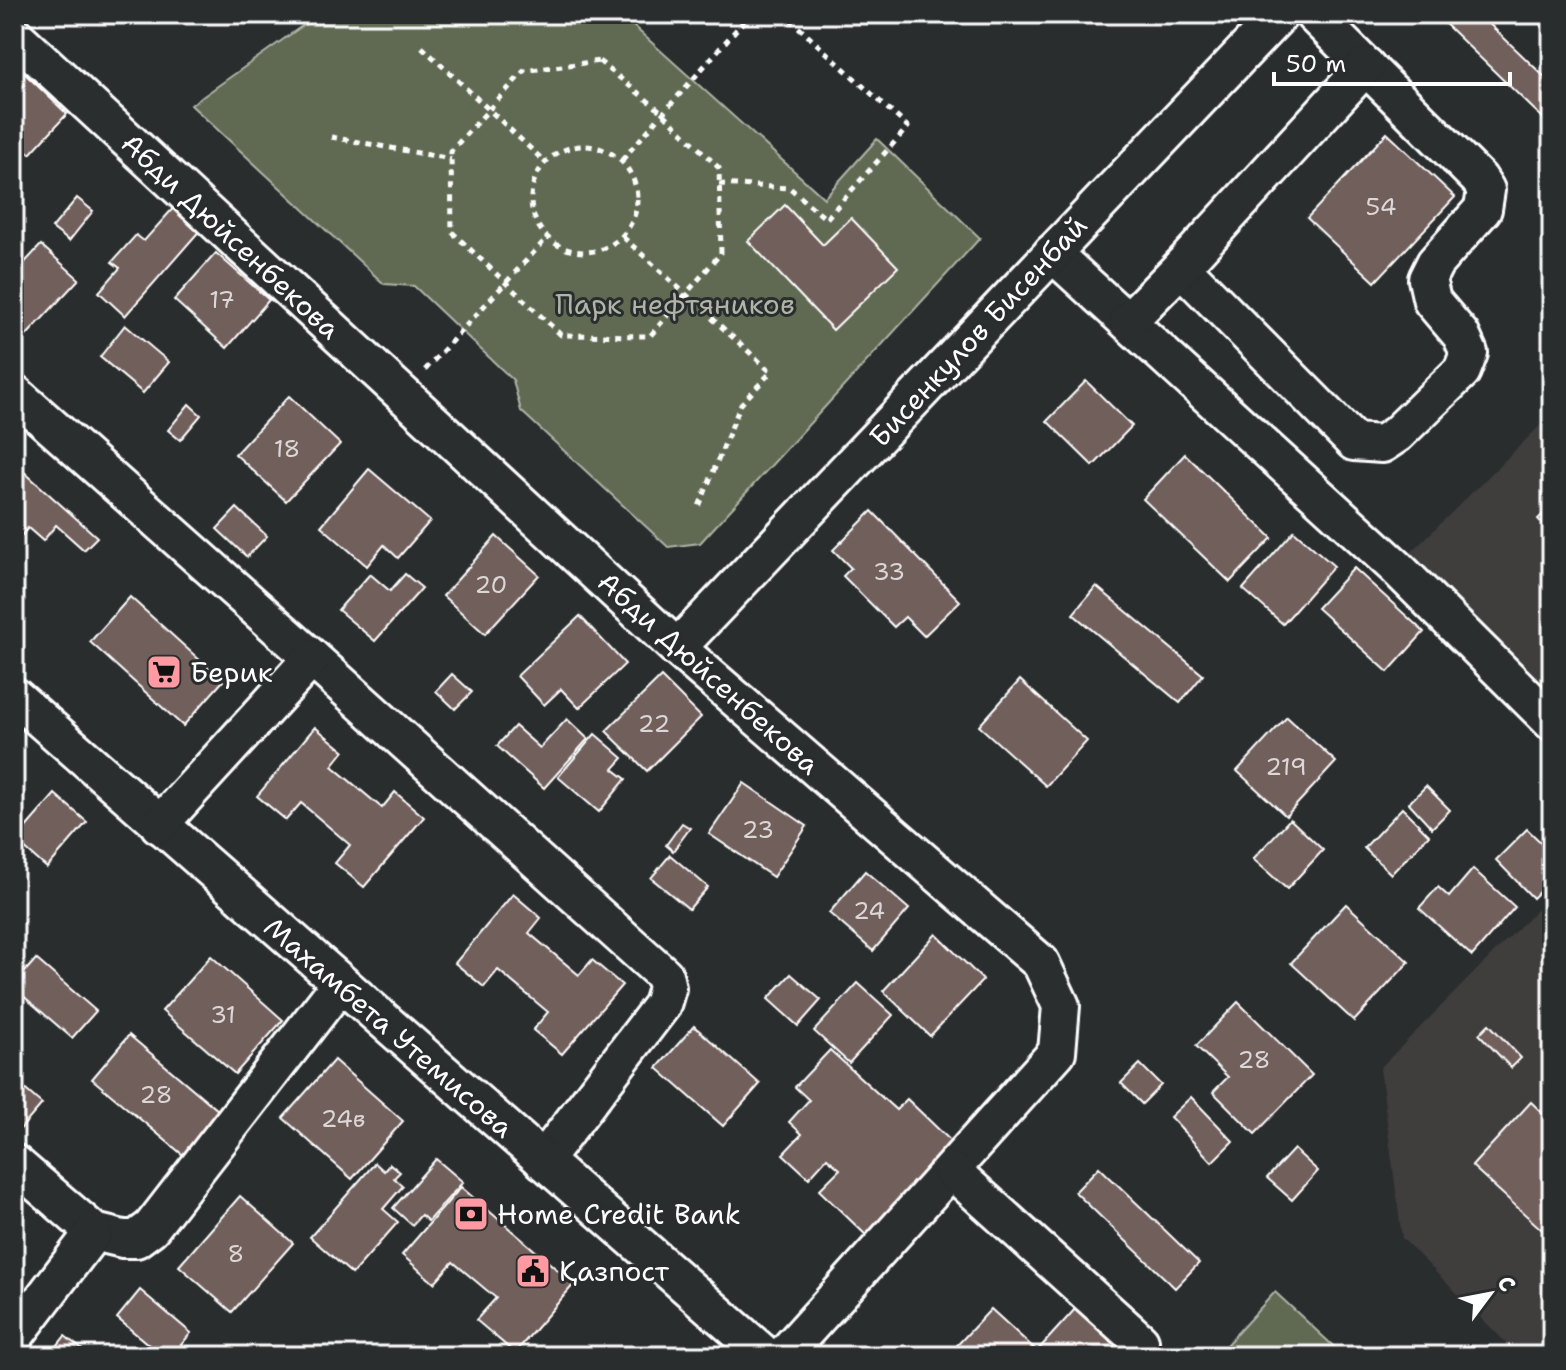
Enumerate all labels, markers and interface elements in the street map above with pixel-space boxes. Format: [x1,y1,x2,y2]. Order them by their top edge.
scale bar [1274,36,1510,86]
text: 50 m [1286,48,1346,80]
street label: Абди Дюйсенбекова [113,124,349,348]
house number: 54 [1366,191,1396,223]
street label: Бисенкулов Бисенбай [861,207,1095,455]
house number: 17 [209,284,235,316]
park label: Парк нефтяников [555,285,795,323]
house number: 18 [274,433,300,465]
house number: 33 [873,556,905,588]
street label: Абди Дюйсенбекова [590,563,828,783]
house number: 20 [475,569,507,601]
supermarket icon: Берик [145,653,183,691]
place label: Берик [190,653,273,691]
house number: 22 [638,708,670,740]
house number: 219 [1265,751,1307,783]
house number: 23 [742,814,774,846]
house number: 24 [853,895,885,927]
street label: Махамбета Утемисова [256,908,522,1146]
house number: 31 [210,999,236,1031]
house number: 28 [1238,1044,1270,1076]
house number: 28 [140,1079,172,1111]
house number: 24в [321,1103,365,1135]
bank icon: Home Credit Bank [452,1195,490,1233]
place label: Home Credit Bank [497,1195,741,1233]
house number: 8 [228,1238,244,1270]
public building icon: Қазпост [514,1252,552,1290]
place label: Қазпост [559,1252,670,1290]
north arrow [1450,1254,1530,1334]
text: С [1491,1270,1522,1297]

